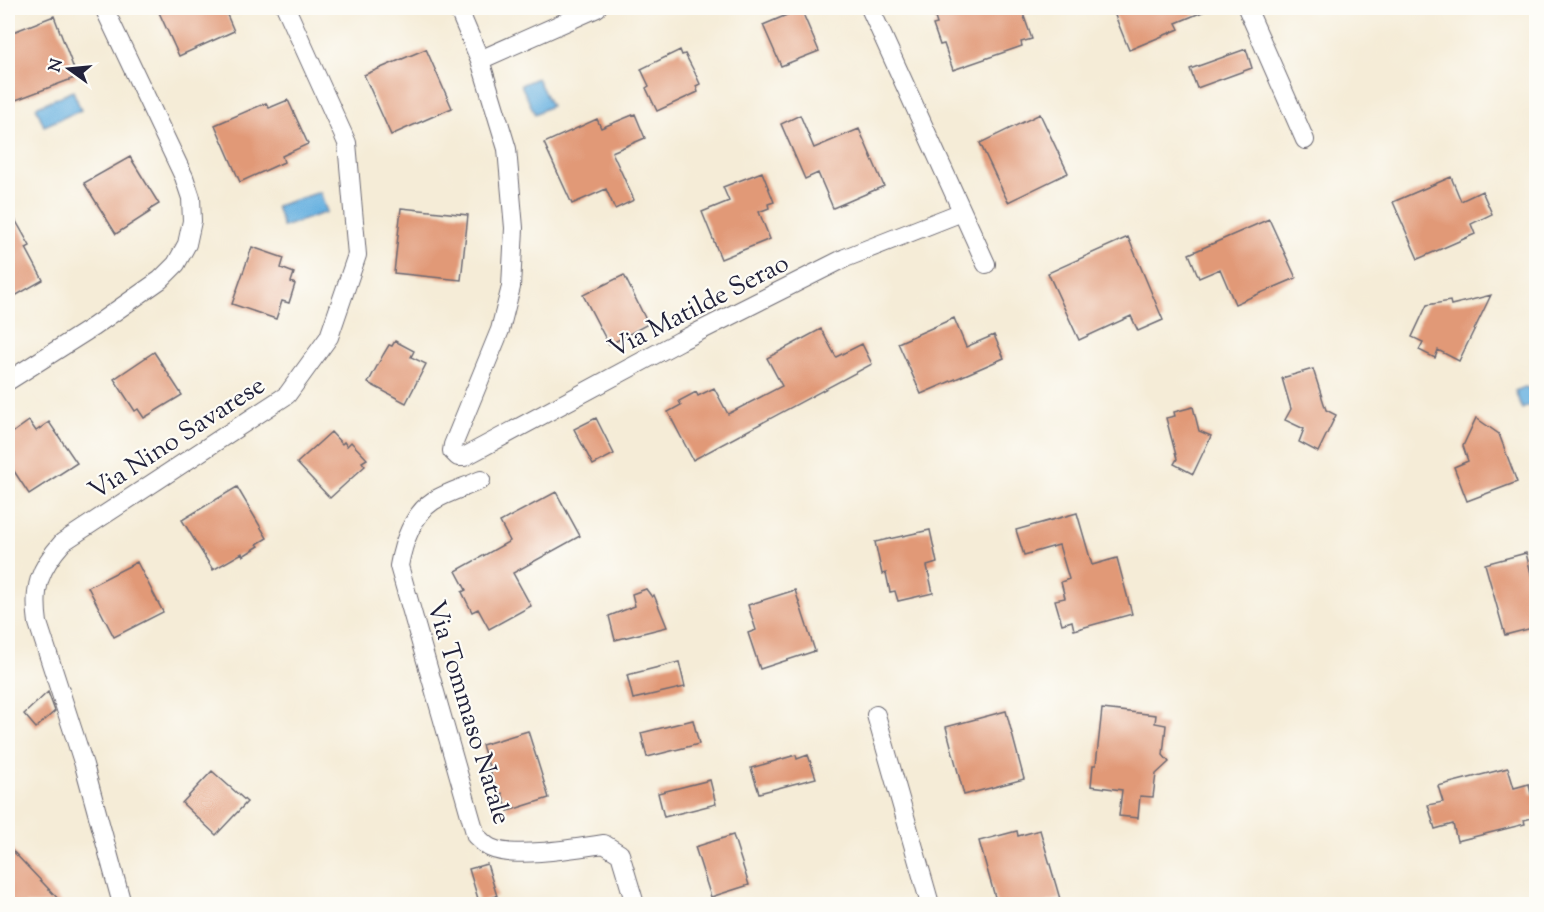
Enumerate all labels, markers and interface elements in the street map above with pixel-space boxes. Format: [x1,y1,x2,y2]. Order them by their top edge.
north arrow [39,39,99,99]
text: N [44,56,70,75]
street label: Via Matilde Serao [602,246,796,369]
street label: Via Nino Savarese [82,368,273,510]
street label: Via Tommaso Natale [416,596,519,829]

